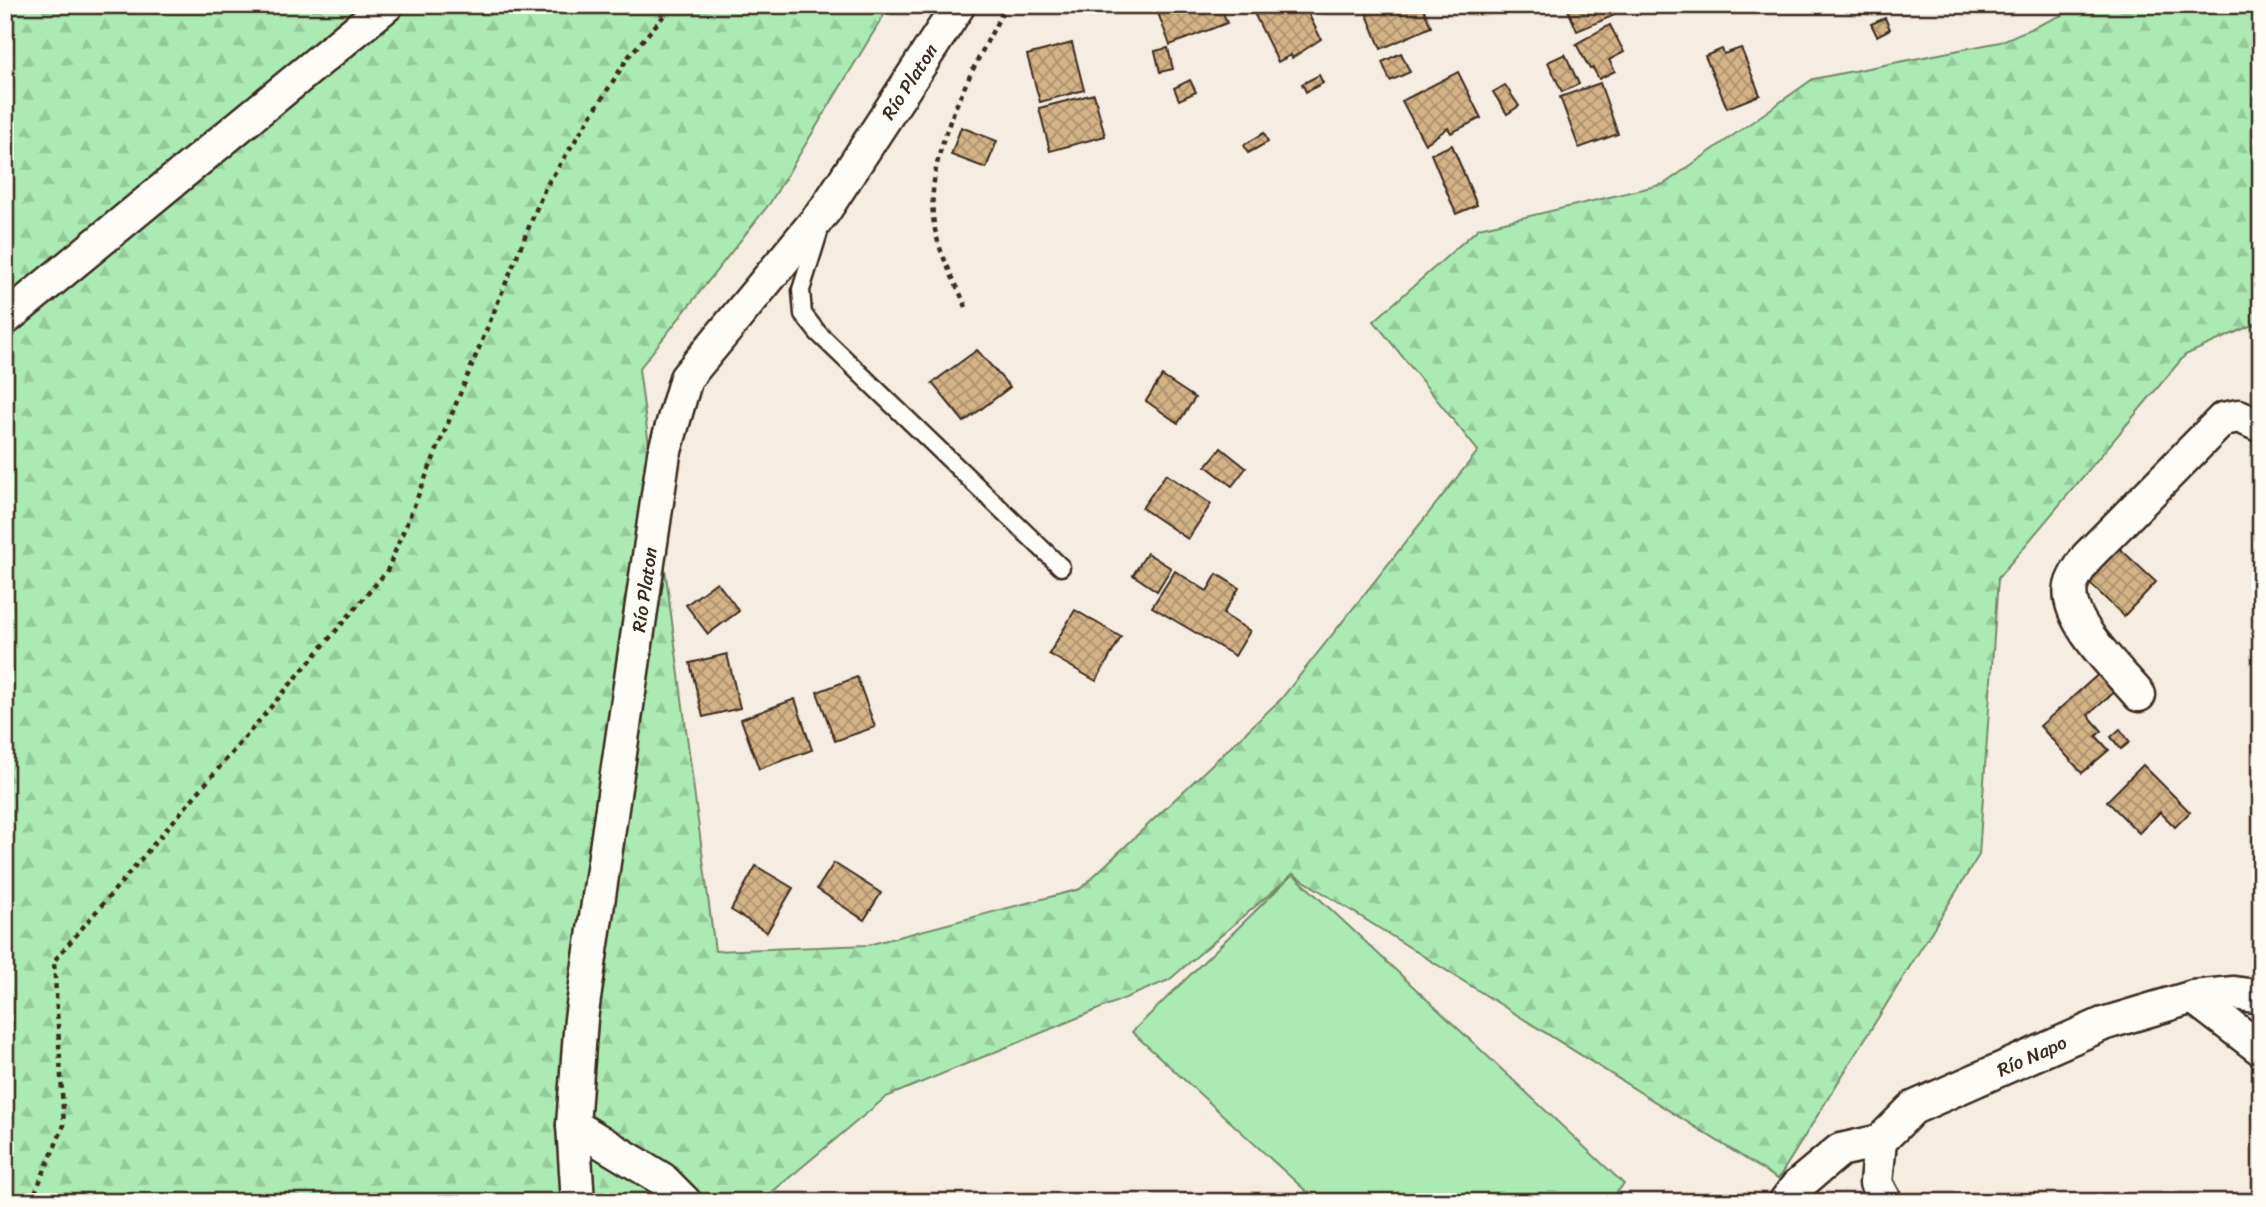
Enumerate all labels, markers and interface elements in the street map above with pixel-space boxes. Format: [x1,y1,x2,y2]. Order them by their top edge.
street label: Río Platon [872,36,946,126]
street label: Río Platon [622,545,667,634]
street label: Río Napo [1991,1026,2072,1086]

